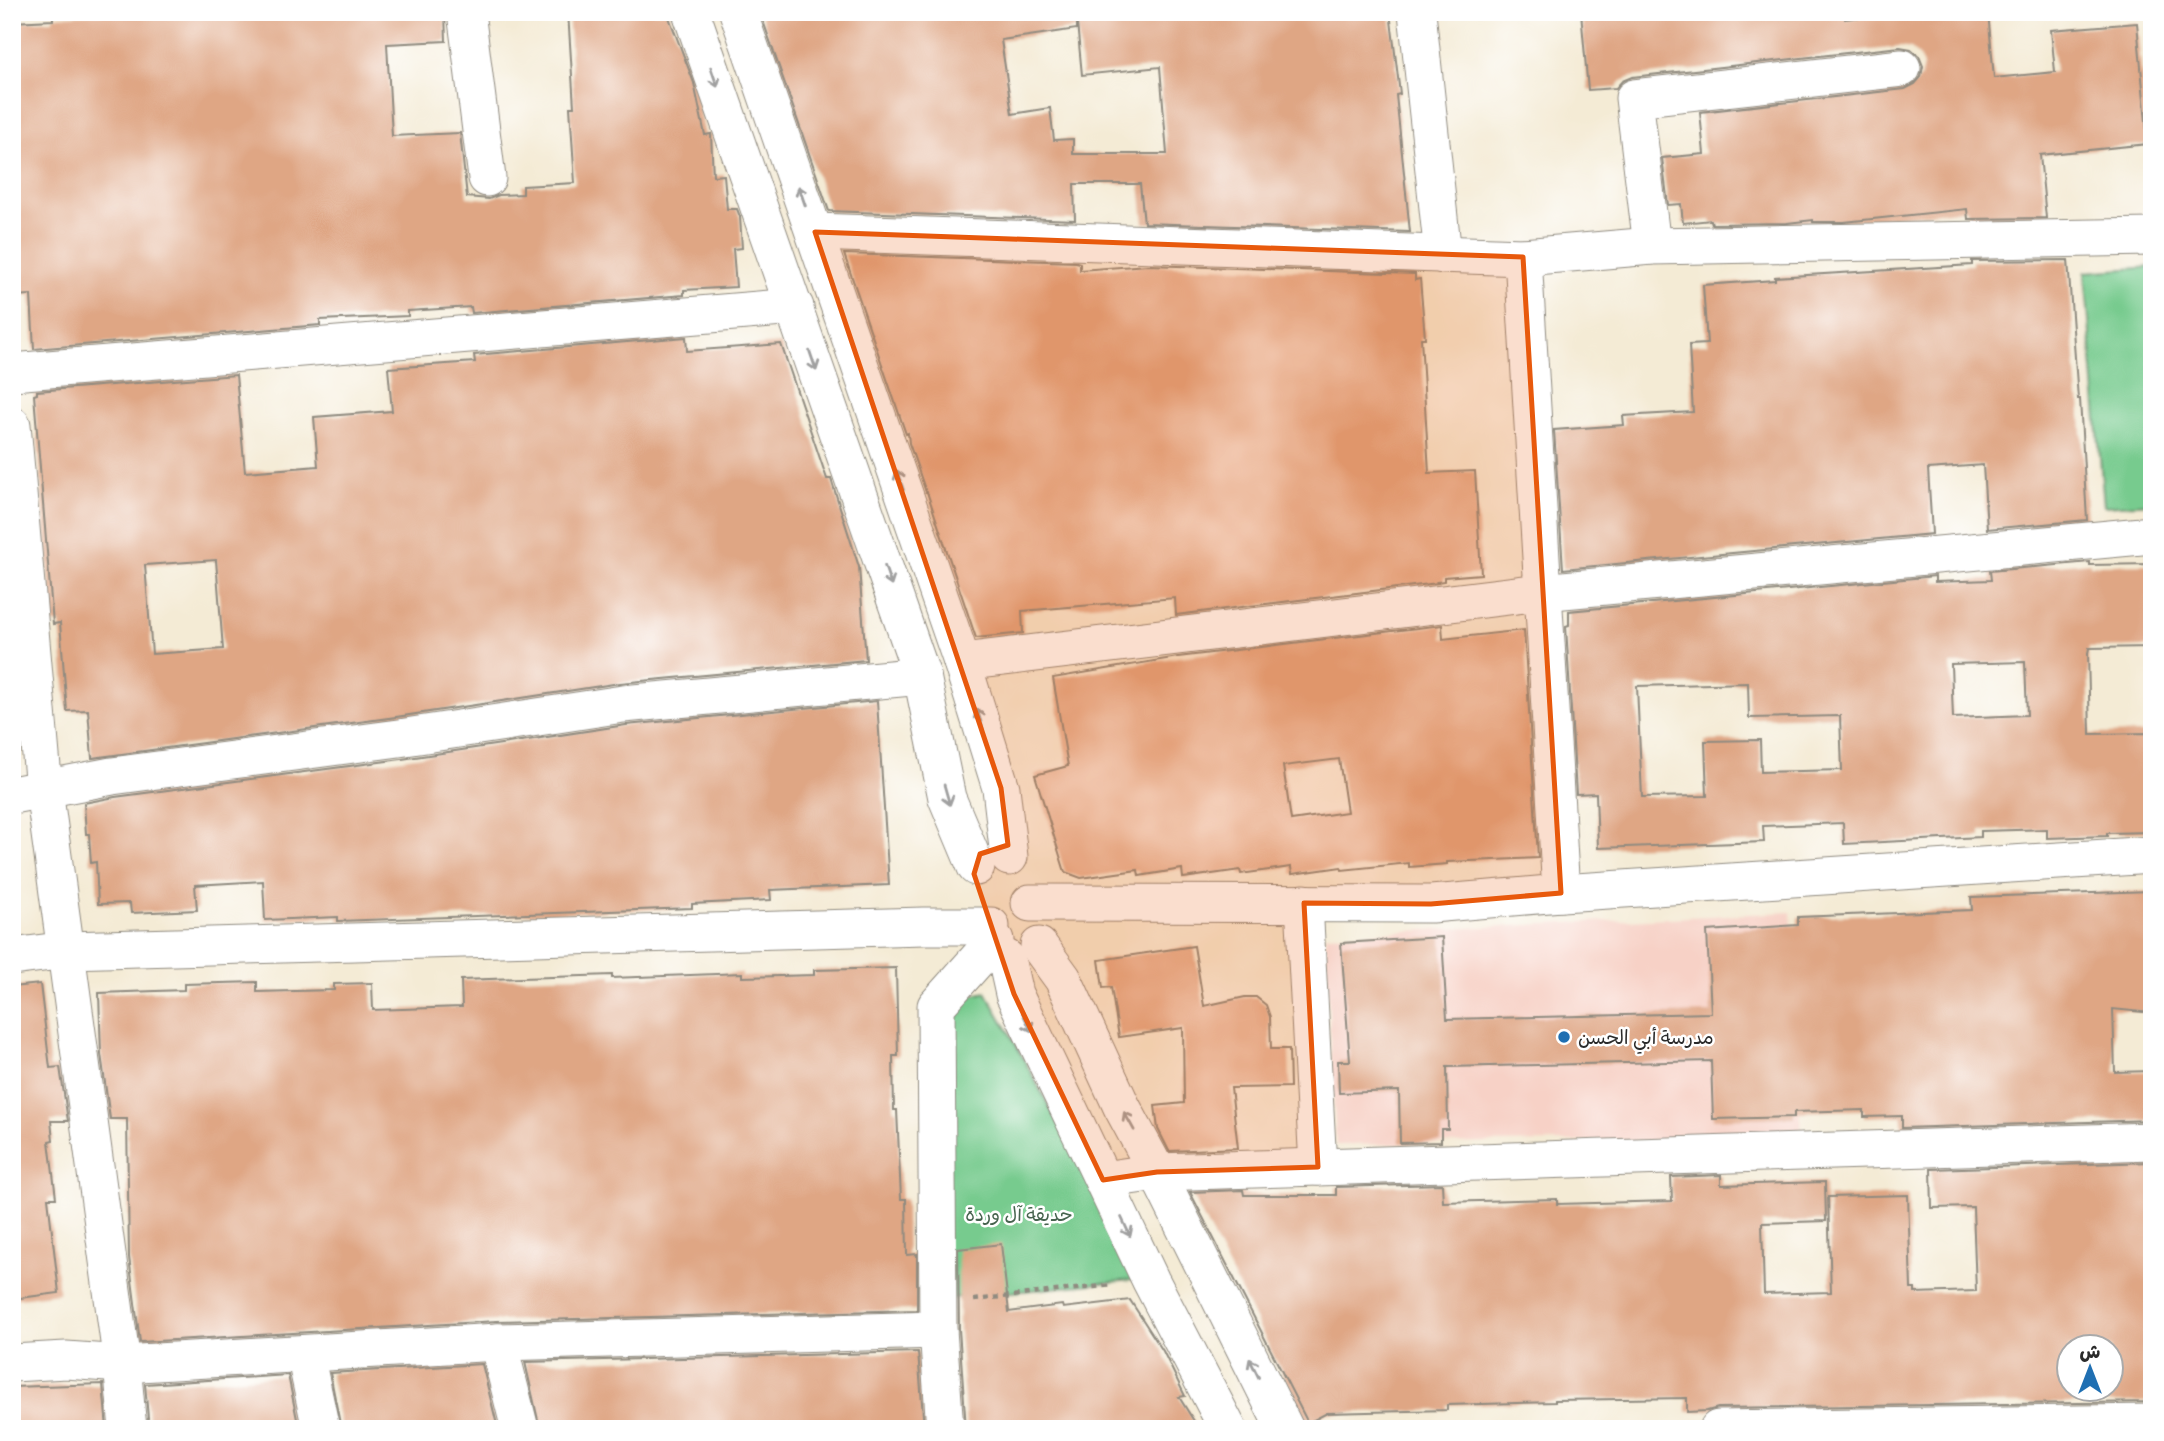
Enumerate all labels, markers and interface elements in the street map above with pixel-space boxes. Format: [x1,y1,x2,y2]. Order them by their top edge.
one-way arrow [709,65,721,87]
one-way arrow [795,185,807,207]
one-way arrow [808,349,820,371]
one-way arrow [893,470,905,492]
one-way arrow [883,564,895,586]
one-way arrow [973,709,985,731]
one-way arrow [941,783,954,806]
one-way arrow [1021,1011,1035,1032]
place label: مدرسة أبي الحسن [1578,1024,1714,1054]
marker: مدرسة أبي الحسن [1556,1029,1572,1045]
one-way arrow [1122,1111,1135,1132]
park label: حديقة آل وردة [965,1201,1073,1227]
one-way arrow [1119,1216,1133,1237]
north arrow [2056,1332,2126,1402]
text: ش [2080,1338,2101,1364]
one-way arrow [1247,1358,1261,1379]

